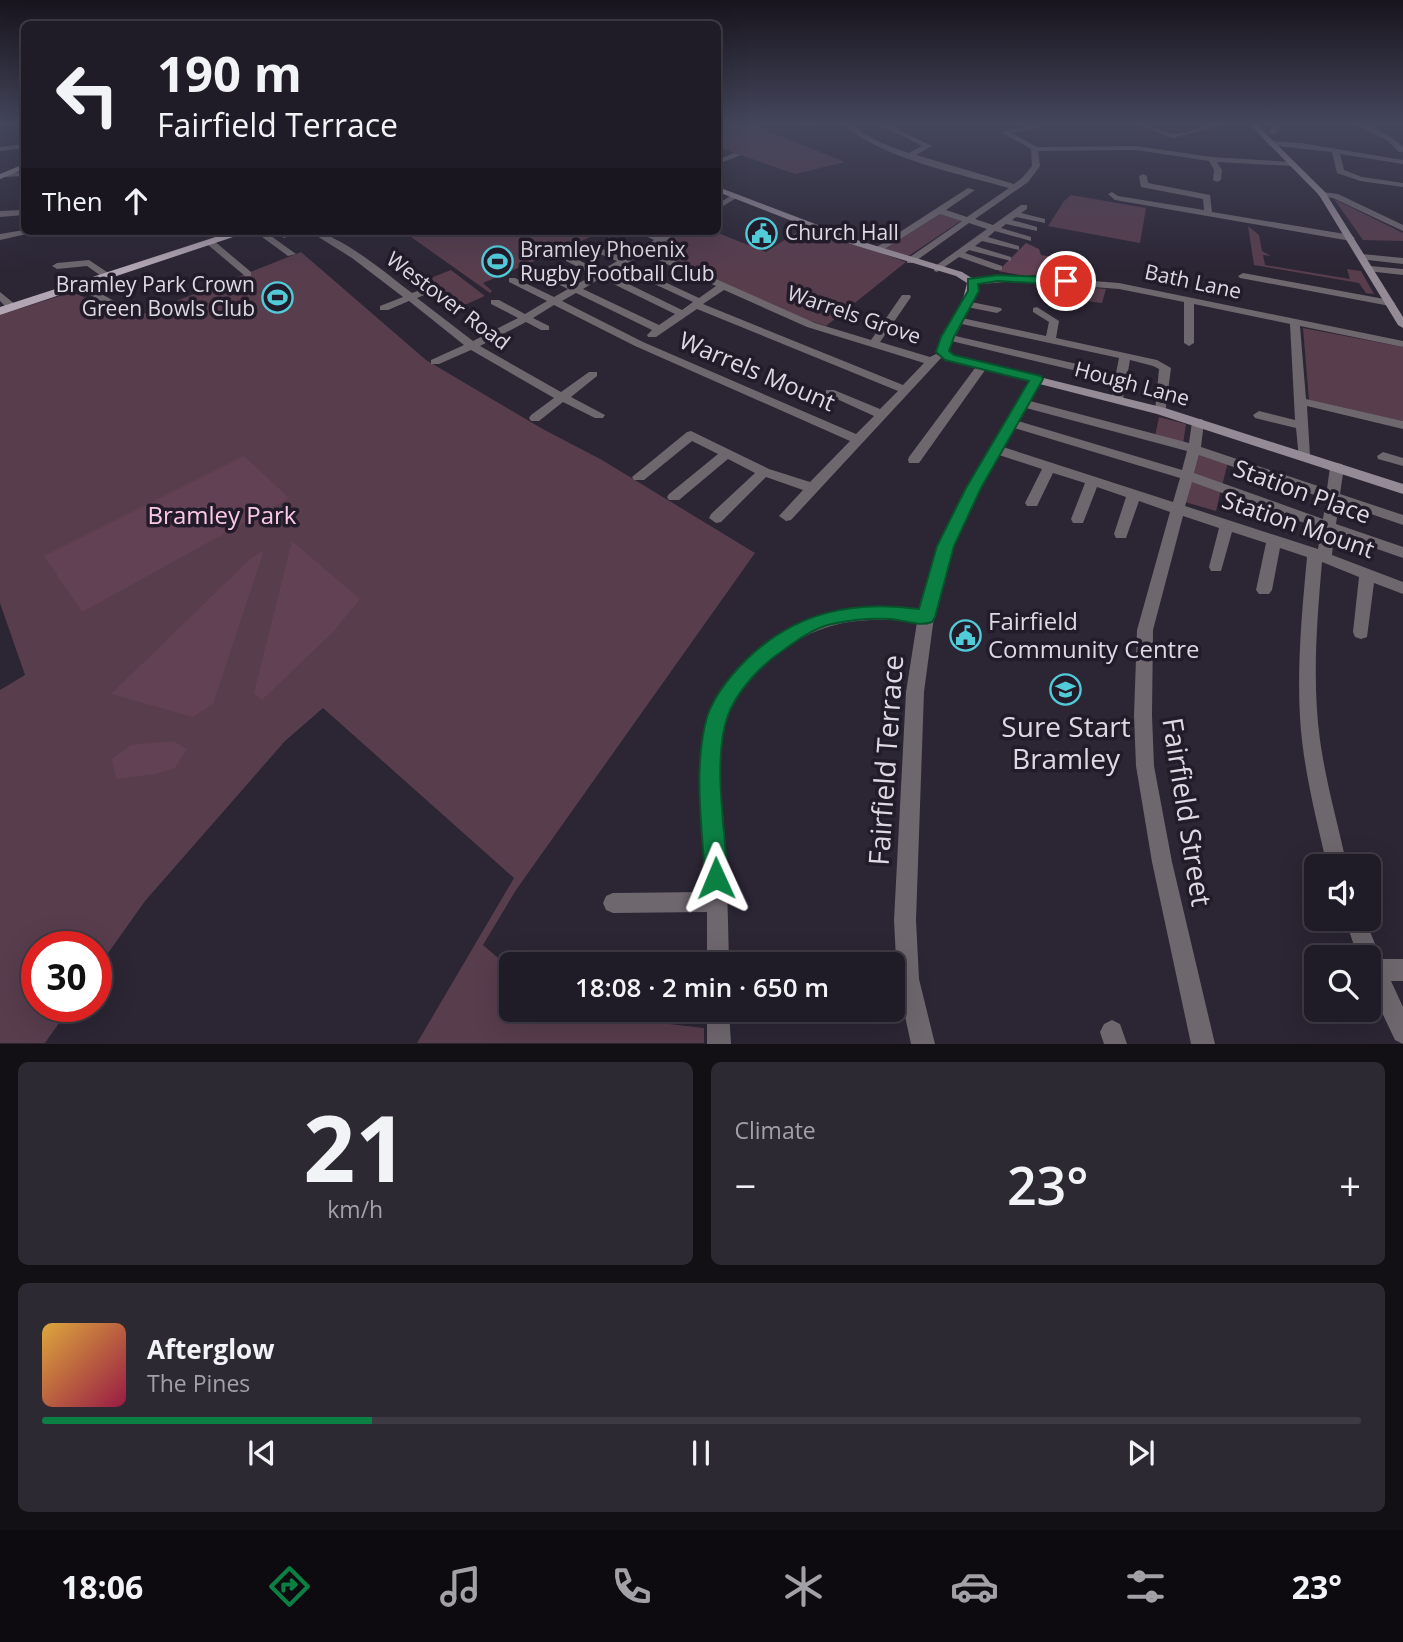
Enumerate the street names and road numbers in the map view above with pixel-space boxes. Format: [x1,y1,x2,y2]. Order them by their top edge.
street label: Westover Road [381,245,516,356]
street label: Bath Lane [1142,257,1244,305]
street label: Warrels Grove [784,278,925,350]
street label: Warrels Mount [675,323,841,418]
street label: Hough Lane [1072,354,1193,412]
street label: Station Place [1229,450,1376,531]
street label: Station Mount [1218,482,1379,565]
street label: Fairfield Terrace [859,653,911,866]
street label: Fairfield Street [1154,715,1222,909]

